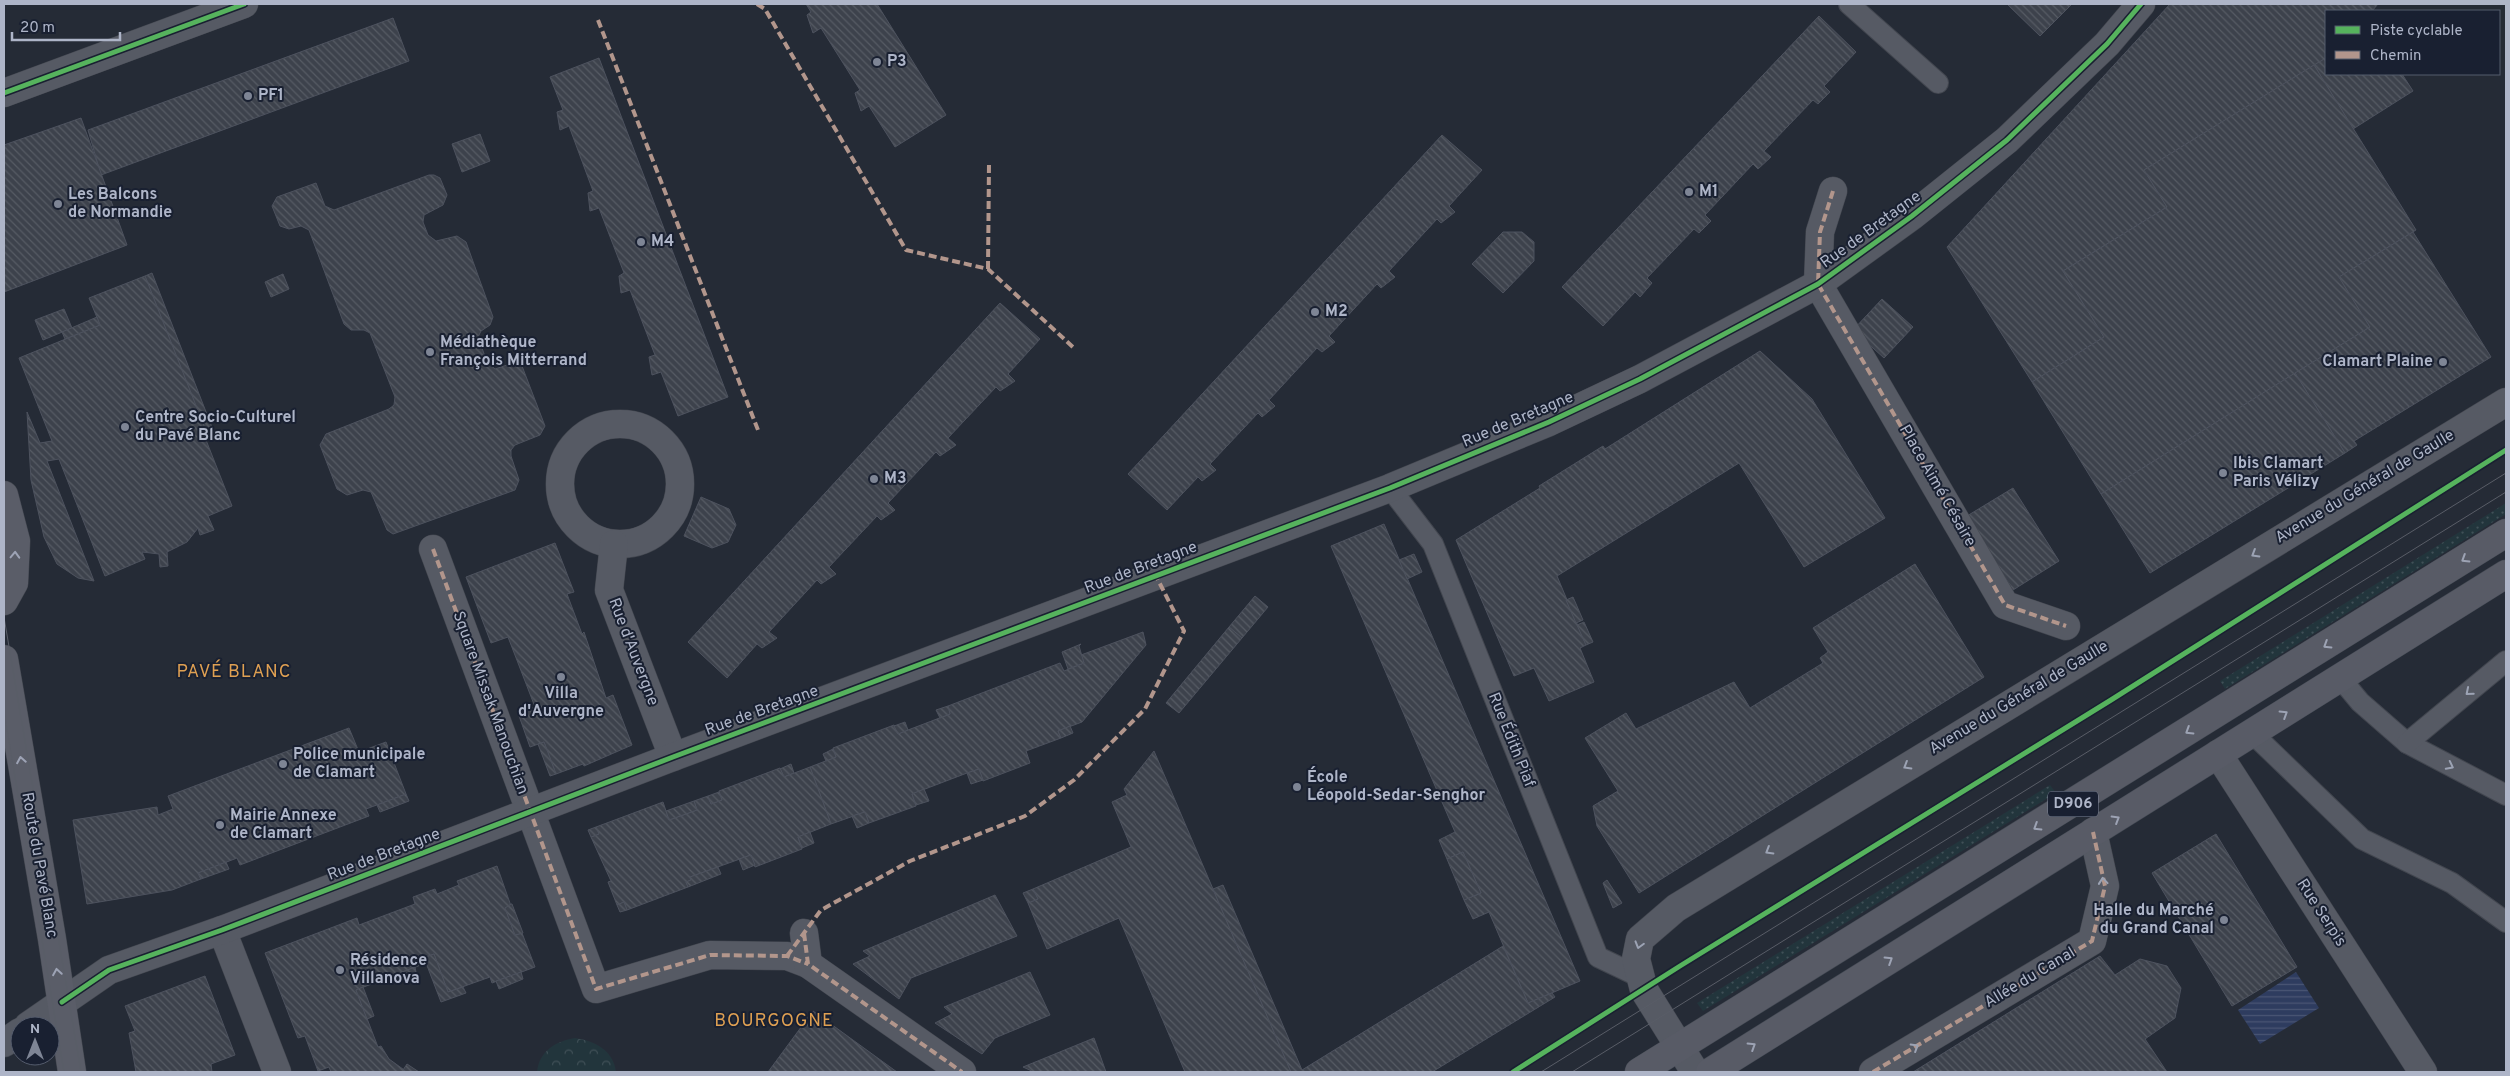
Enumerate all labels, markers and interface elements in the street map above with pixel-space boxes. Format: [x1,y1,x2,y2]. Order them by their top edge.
scale bar [12,10,120,42]
legend [2325,10,2500,75]
text: 20 m [20,19,55,38]
text: Piste cyclable [2370,22,2463,41]
text: Chemin [2370,47,2422,66]
place label: P3 [887,52,907,72]
marker: P3 [871,56,883,68]
place label: PF1 [258,86,284,106]
marker: PF1 [242,90,254,102]
place label: M1 [1699,182,1718,202]
place label: Les Balcons de Normandie [68,185,172,223]
marker: M1 [1683,186,1695,198]
street label: Rue de Bretagne [1817,187,1925,273]
marker: Les Balcons de Normandie [52,198,64,210]
place label: M4 [651,232,674,252]
marker: M4 [635,236,647,248]
place label: M2 [1325,302,1348,322]
marker: M2 [1309,306,1321,318]
place label: Médiathèque François Mitterrand [440,333,587,371]
marker: Médiathèque François Mitterrand [424,346,436,358]
place label: Clamart Plaine [2322,352,2433,372]
marker: Clamart Plaine [2437,356,2449,368]
street label: Rue de Bretagne [1459,387,1577,453]
place label: Centre Socio-Culturel du Pavé Blanc [135,408,296,446]
marker: Centre Socio-Culturel du Pavé Blanc [119,421,131,433]
street label: Place Aimé Césaire [1894,422,1980,550]
street label: Avenue du Général de Gaulle [2272,425,2458,549]
place label: Ibis Clamart Paris Vélizy [2233,454,2323,492]
marker: Ibis Clamart Paris Vélizy [2217,467,2229,479]
place label: M3 [884,469,907,489]
marker: M3 [868,473,880,485]
street label: Rue de Bretagne [1082,537,1200,599]
one-way arrow [2252,547,2261,557]
one-way arrow [10,551,21,559]
one-way arrow [2461,553,2470,562]
street label: Rue d'Auvergne [603,595,663,709]
street label: Square Missak Manouchian [448,609,532,797]
street label: Avenue du Général de Gaulle [1926,636,2112,760]
one-way arrow [2323,639,2333,648]
district label: PAVÉ BLANC [177,659,291,684]
marker: Villa d'Auvergne [555,671,567,683]
street label: Rue de Bretagne [702,681,822,741]
place label: Villa d'Auvergne [518,684,604,722]
one-way arrow [2465,686,2474,695]
street label: Rue Édith Piaf [1483,689,1541,791]
one-way arrow [2278,710,2287,720]
one-way arrow [2186,725,2195,735]
place label: Police municipale de Clamart [293,745,425,783]
one-way arrow [16,756,26,765]
marker: Police municipale de Clamart [277,758,289,770]
one-way arrow [1904,760,1913,770]
one-way arrow [2445,760,2454,770]
place label: École Léopold-Sedar-Senghor [1307,766,1485,806]
marker: École Léopold-Sedar-Senghor [1291,781,1303,793]
street label: Route du Pavé Blanc [16,791,62,939]
road number: D906 [2048,792,2098,816]
place label: Mairie Annexe de Clamart [230,806,337,844]
one-way arrow [2111,815,2120,825]
marker: Mairie Annexe de Clamart [214,819,226,831]
one-way arrow [2033,820,2042,830]
street label: Rue de Bretagne [325,824,443,886]
one-way arrow [1765,844,1774,854]
street label: Rue Serpis [2292,875,2350,951]
one-way arrow [2098,877,2109,885]
place label: Halle du Marché du Grand Canal [2093,901,2214,939]
marker: Halle du Marché du Grand Canal [2218,914,2230,926]
one-way arrow [1635,940,1645,949]
street label: Allée du Canal [1981,943,2079,1013]
place label: Résidence Villanova [350,951,427,989]
one-way arrow [1884,957,1893,966]
marker: Résidence Villanova [334,964,346,976]
one-way arrow [53,968,63,976]
district label: BOURGOGNE [714,1010,834,1033]
north arrow [10,1016,60,1066]
text: N [30,1021,40,1038]
one-way arrow [1746,1043,1755,1053]
one-way arrow [1909,1044,1918,1054]

